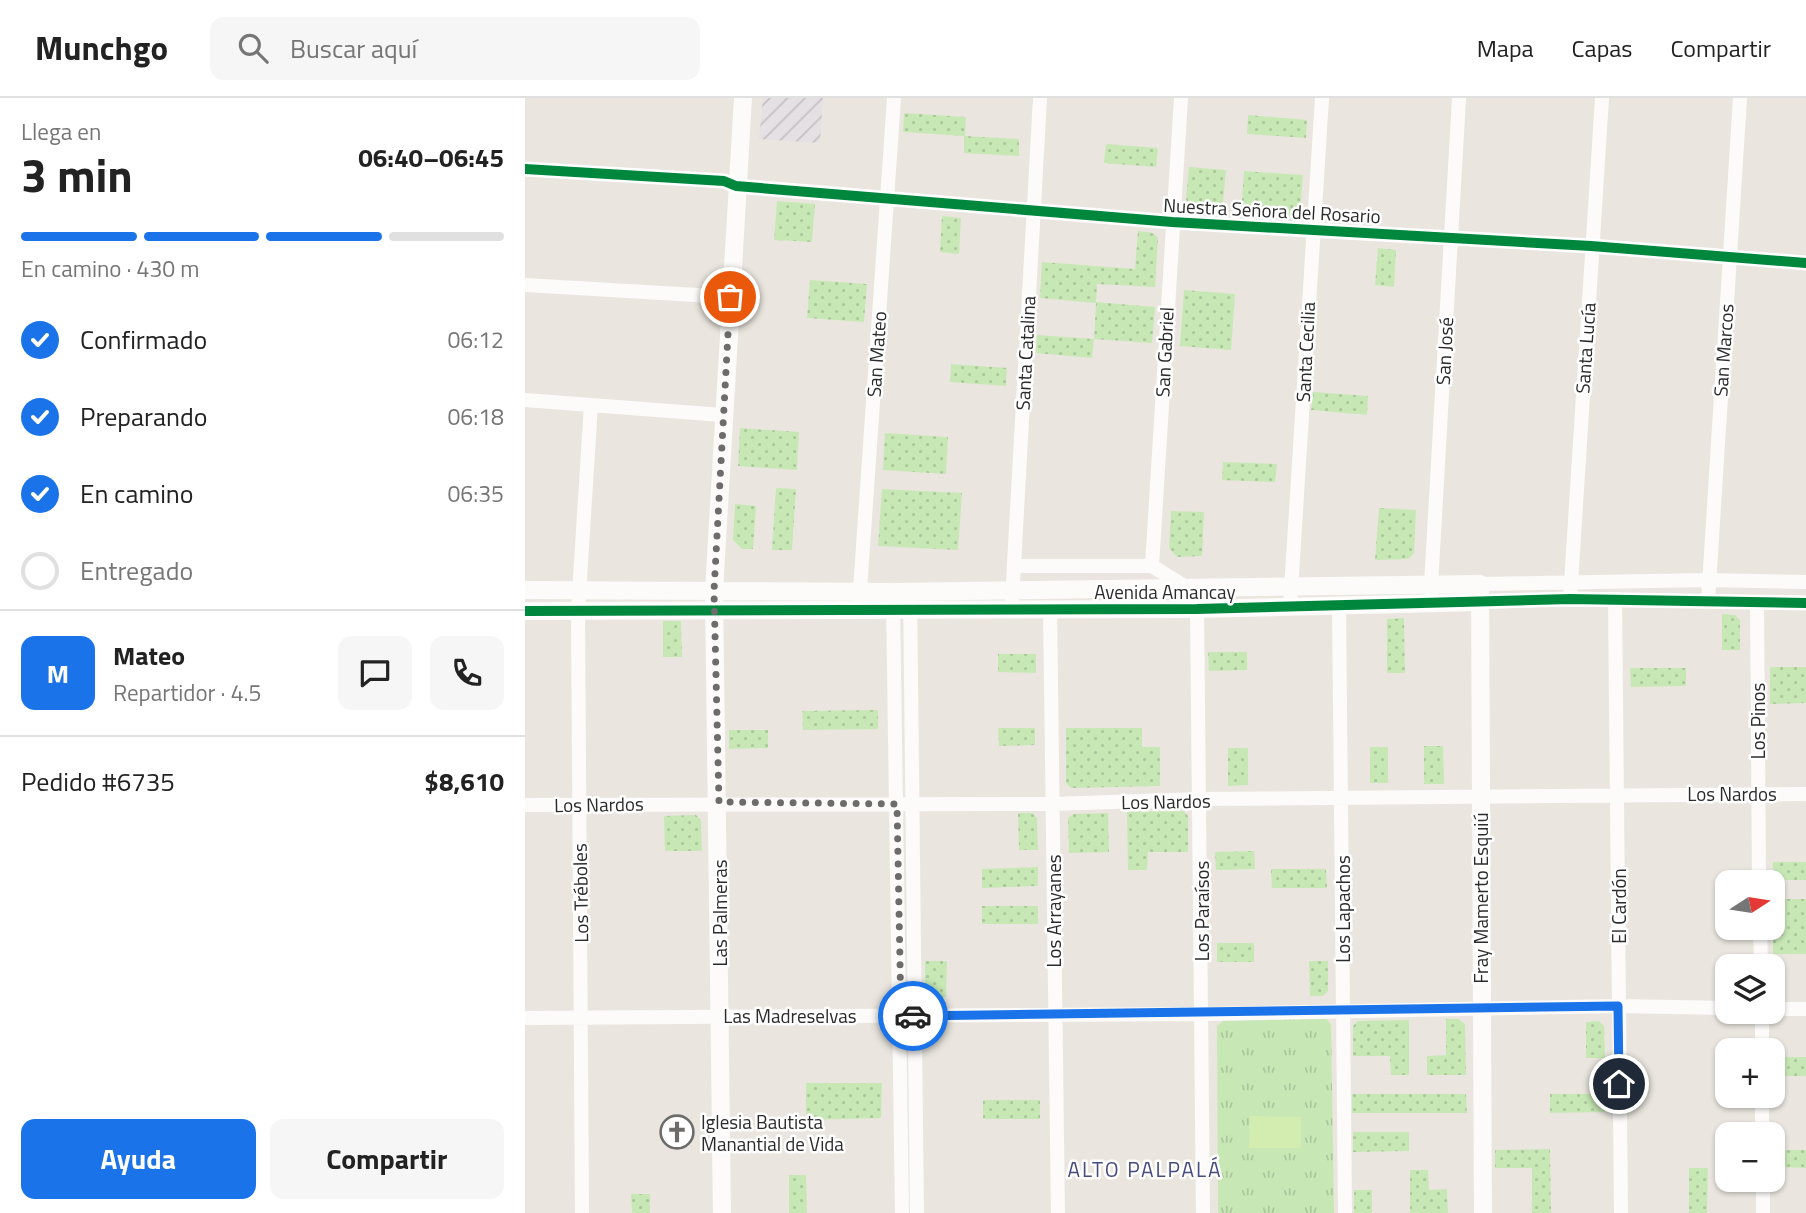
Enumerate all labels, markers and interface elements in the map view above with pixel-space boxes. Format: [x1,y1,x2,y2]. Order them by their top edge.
search box [210,17,700,80]
text: Munchgo [35,23,168,73]
icon: search [234,29,272,67]
text: Buscar aquí [290,29,417,68]
text: Mapa [1477,30,1534,66]
text: Capas [1572,30,1632,66]
text: Compartir [1670,30,1771,66]
text: Llega en [21,114,101,149]
text: 06:40–06:45 [358,138,504,177]
text: 3 min [21,140,133,210]
street label: Nuestra Señora del Rosario [1163,190,1381,230]
text: En camino · 430 m [21,251,199,286]
pin [700,267,760,327]
icon: bag [711,278,749,316]
street label: Santa Catalina [1008,295,1043,411]
street label: Santa Cecilia [1288,301,1322,403]
street label: Santa Lucía [1567,301,1603,395]
street label: San Marcos [1705,302,1741,397]
street label: San Gabriel [1147,306,1181,398]
street label: San Mateo [859,310,893,398]
street label: San José [1428,316,1460,386]
text: Confirmado [80,320,207,359]
icon: check [21,321,59,359]
text: 06:12 [447,322,504,357]
text: Preparando [80,397,207,436]
icon: check [21,398,59,436]
text: 06:18 [447,399,504,434]
text: En camino [80,474,194,513]
icon: check [21,475,59,513]
text: 06:35 [447,476,504,511]
text: Entregado [80,551,193,590]
street label: Avenida Amancay [1094,577,1236,606]
text: Mateo [113,636,185,675]
button: chat [338,636,412,710]
button: phone [430,636,504,710]
text: M [47,654,69,693]
text: Repartidor · 4.5 [113,675,261,710]
street label: Los Pinos [1743,683,1772,759]
text: Pedido #6735 [21,762,175,801]
text: $8,610 [424,762,504,801]
street label: Los Nardos [1687,779,1777,808]
street label: Los Nardos [1121,786,1211,816]
street label: Los Nardos [554,789,644,819]
street label: Fray Mamerto Esquiú [1466,812,1495,984]
street label: Los Tréboles [565,843,595,943]
street label: Los Arrayanes [1039,854,1068,968]
street label: Los Lapachos [1328,855,1357,963]
street label: Las Palmeras [705,859,734,967]
street label: Los Paraísos [1187,860,1216,961]
street label: El Cardón [1604,868,1633,944]
north arrow [1715,870,1785,940]
map controls [1715,870,1785,1192]
button: layers [1715,954,1785,1024]
courier [878,981,948,1051]
icon: car [894,997,932,1035]
street label: Las Madreselvas [723,1001,857,1030]
button: + [1715,1038,1785,1108]
pin [1589,1054,1649,1114]
icon: home [1600,1065,1638,1103]
place label: Iglesia Bautista Manantial de Vida [701,1107,844,1158]
church icon: Iglesia Bautista Manantial de Vida [658,1113,696,1151]
button: Ayuda [21,1119,256,1199]
button: Compartir [270,1119,504,1199]
button: − [1715,1122,1785,1192]
district label: ALTO PALPALÁ [1068,1153,1222,1185]

